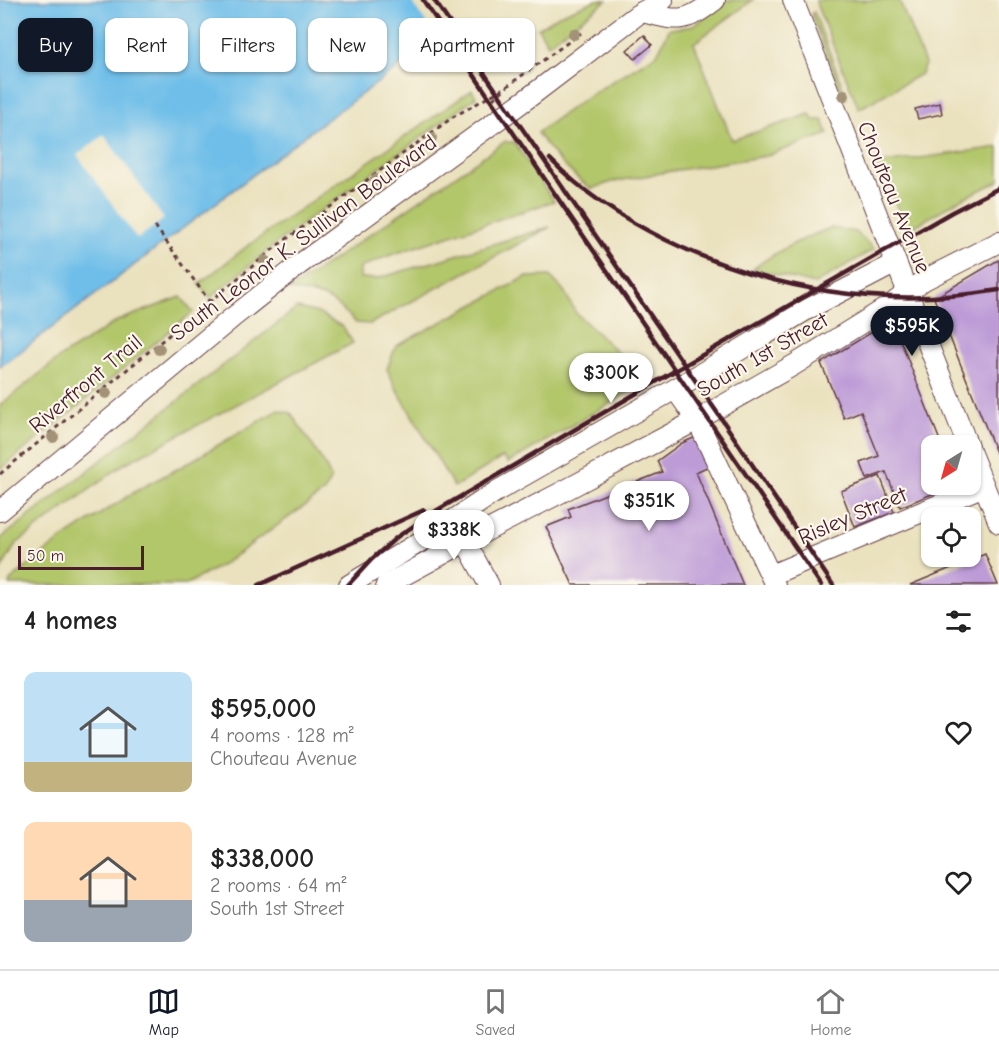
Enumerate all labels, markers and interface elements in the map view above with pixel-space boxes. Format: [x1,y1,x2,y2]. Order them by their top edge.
chip: Buy [18,18,93,72]
chip: Rent [105,18,188,72]
chip: Filters [200,18,296,72]
chip: New [308,18,387,72]
chip: Apartment [399,18,535,72]
street label: Chouteau Avenue [852,117,936,277]
street label: South Leonor K. Sullivan Boulevard [165,129,442,346]
street label: South 1st Street [692,306,833,403]
pin: $595K [870,306,954,357]
text: $595K [885,314,940,337]
street label: Riverfront Trail [24,329,147,439]
pin: $300K [569,353,653,404]
text: $300K [583,361,639,384]
north arrow [921,435,981,495]
map controls [921,435,981,567]
pin: $351K [607,481,691,532]
street label: Risley Street [794,481,911,550]
text: $351K [623,489,675,512]
button: locate [921,507,981,567]
pin: $338K [412,510,496,561]
text: $338K [427,518,481,541]
scale bar [18,543,144,570]
text: 50 m [27,547,64,565]
icon: filters [942,605,975,638]
text: 4 homes [24,606,117,636]
text: $595,000 [210,694,316,724]
icon: home [72,696,144,768]
icon: heart [942,716,975,749]
text: 4 rooms · 128 m² [210,724,354,747]
text: Chouteau Avenue [210,747,357,770]
text: $338,000 [210,844,314,874]
icon: home [72,846,144,918]
icon: heart [942,866,975,899]
text: 2 rooms · 64 m² [210,874,346,897]
text: South 1st Street [210,897,344,920]
tab: Map [147,985,180,1039]
tab: Saved [475,985,515,1039]
tab: Home [810,985,852,1039]

